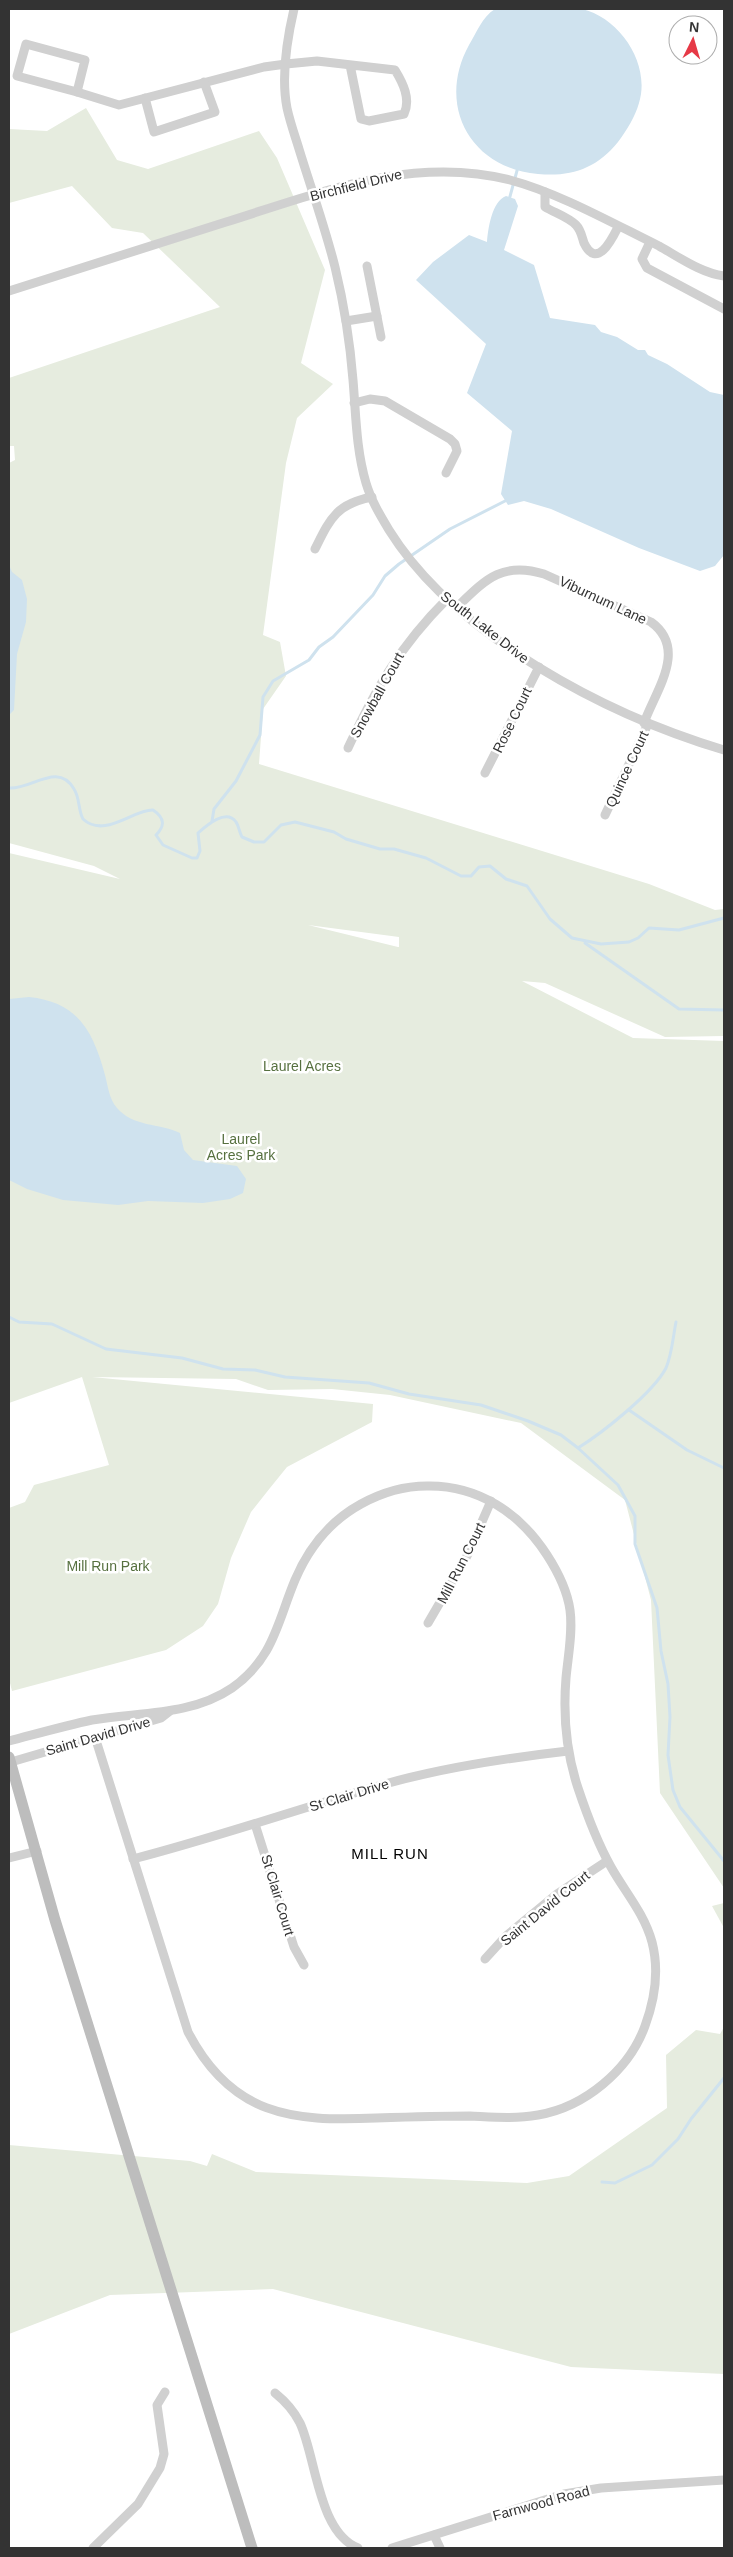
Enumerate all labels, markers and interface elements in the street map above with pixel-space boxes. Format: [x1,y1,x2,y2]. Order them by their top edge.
north arrow [668,15,718,65]
text: N [688,19,700,35]
street label: Birchfield Drive [308,166,404,204]
street label: Viburnum Lane [557,573,649,627]
street label: South Lake Drive [438,588,532,666]
street label: Snowball Court [347,650,407,740]
street label: Rose Court [489,685,535,755]
street label: Quince Court [602,728,652,810]
park label: Laurel Acres [263,1058,341,1074]
park label: Laurel Acres Park [207,1131,276,1163]
street label: Mill Run Court [434,1520,488,1606]
park label: Mill Run Park [66,1558,151,1574]
street label: Saint David Drive [44,1713,152,1759]
street label: St Clair Drive [307,1775,391,1815]
district label: MILL RUN [351,1845,429,1862]
street label: St Clair Court [258,1852,298,1938]
street label: Saint David Court [497,1867,593,1949]
street label: Farnwood Road [491,2482,591,2524]

